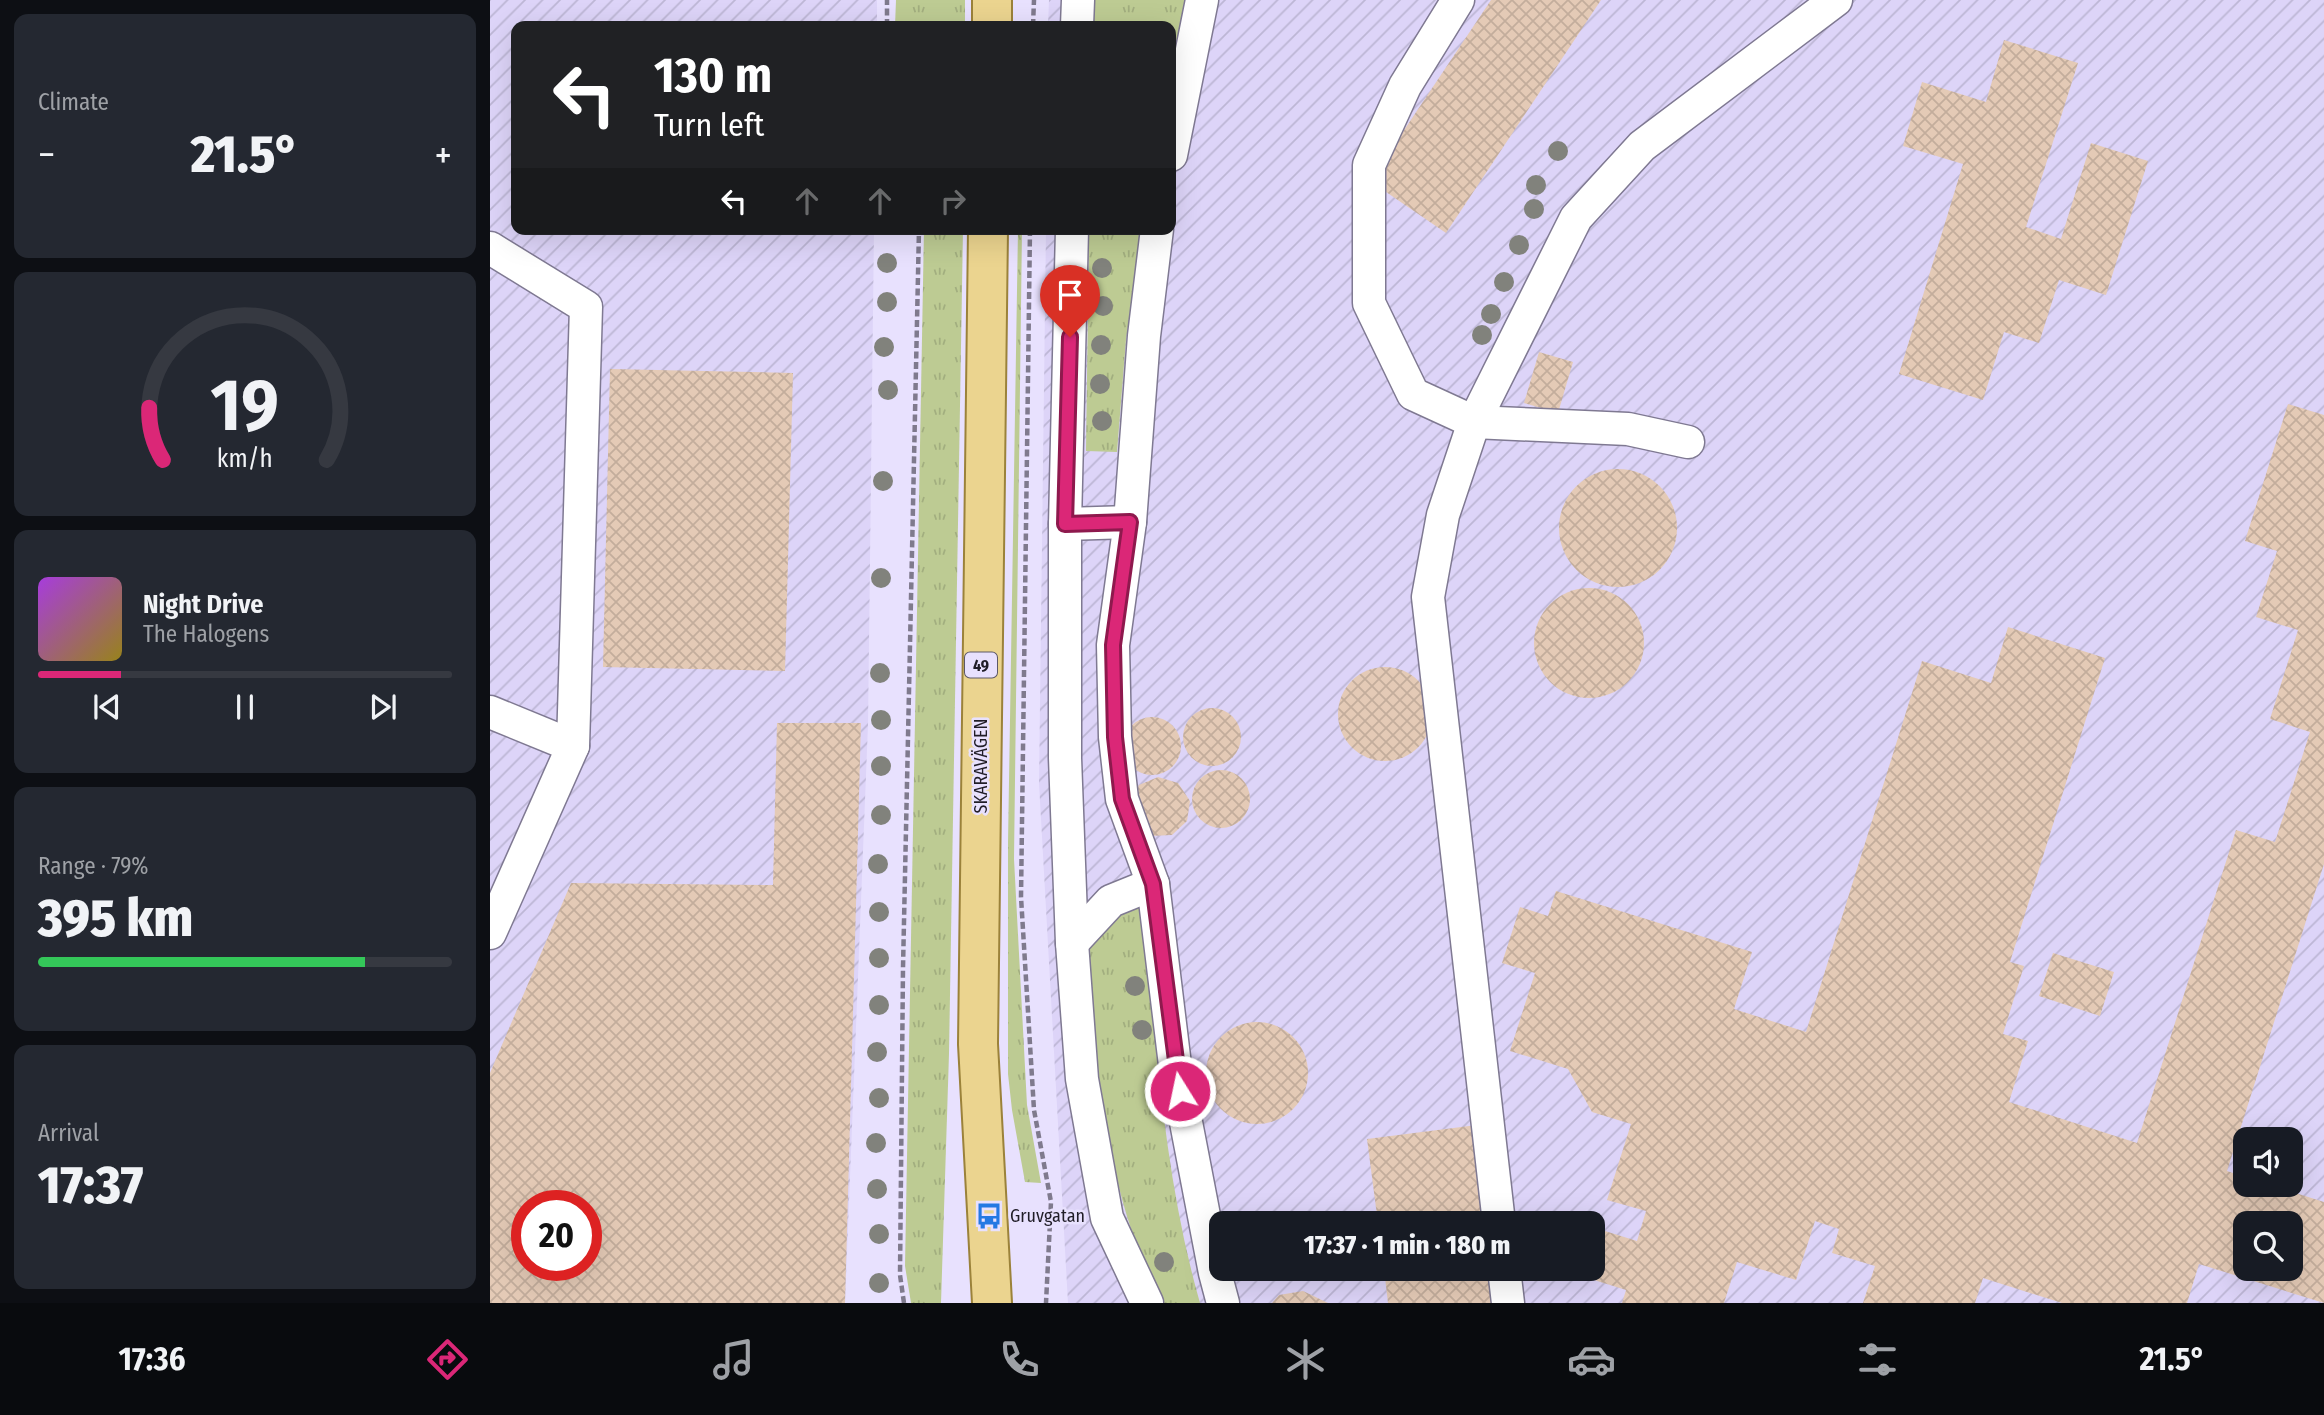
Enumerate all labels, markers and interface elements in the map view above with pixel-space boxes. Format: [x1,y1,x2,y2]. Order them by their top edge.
text: 130 m [654,46,772,105]
icon: left [539,49,630,140]
text: Climate [38,88,109,116]
text: Turn left [654,106,764,144]
text: 21.5° [191,123,299,186]
text: − [38,132,55,178]
text: + [435,132,452,178]
icon: left [715,182,753,220]
icon: ahead [788,182,826,220]
icon: ahead [861,182,899,220]
icon: right [934,182,972,220]
pin [1040,265,1100,337]
icon: arrive [1051,276,1089,314]
text: 19 [211,362,279,449]
text: km/h [217,443,273,473]
text: Night Drive [143,589,263,620]
text: The Halogens [143,620,269,648]
road number: 49 [965,652,997,678]
icon: previous [88,688,126,726]
icon: pause [226,688,264,726]
icon: next [364,688,402,726]
street label: SKARAVÄGEN [970,719,992,813]
text: Range · 79% [38,852,149,880]
text: 395 km [38,887,193,950]
position arrow [1143,1054,1217,1128]
text: Arrival [38,1119,99,1147]
map controls [2233,1127,2303,1281]
button: sound [2233,1127,2303,1197]
text: 17:37 [38,1154,143,1217]
speed limit sign: 20 [511,1190,602,1281]
bus stop icon: Gruvgatan [974,1201,1004,1231]
place label: Gruvgatan [1010,1205,1085,1227]
button: search [2233,1211,2303,1281]
text: 17:37 · 1 min · 180 m [1304,1230,1510,1261]
icon: directions [423,1335,472,1384]
icon: music [709,1335,758,1384]
icon: phone [995,1335,1044,1384]
icon: climate [1281,1335,1330,1384]
icon: car [1567,1335,1616,1384]
icon: filters [1853,1335,1902,1384]
text: 17:36 [119,1340,185,1378]
text: 21.5° [2140,1340,2205,1378]

